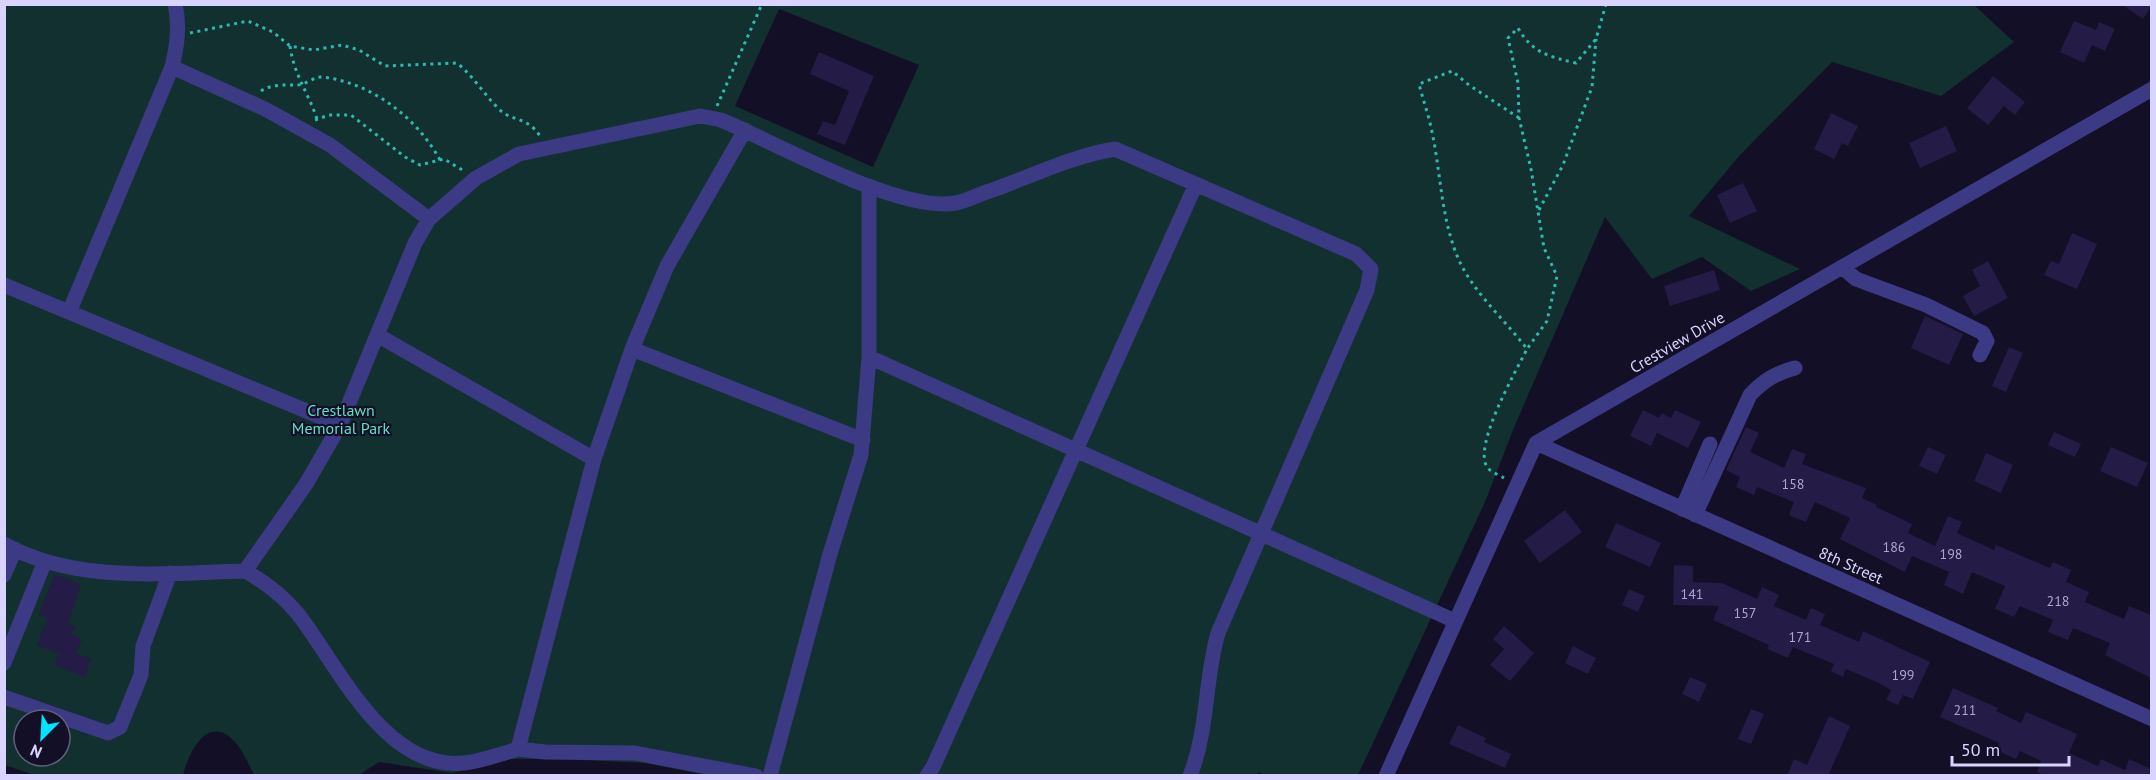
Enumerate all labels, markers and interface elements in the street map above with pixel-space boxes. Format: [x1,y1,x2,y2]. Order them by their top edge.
street label: Crestview Drive [1626,307,1728,377]
park label: Crestlawn Memorial Park [292,400,391,438]
house number: 158 [1782,475,1804,493]
house number: 186 [1883,538,1905,556]
street label: 8th Street [1816,542,1887,588]
house number: 198 [1940,545,1962,563]
house number: 141 [1681,585,1703,603]
house number: 218 [2047,592,2069,610]
house number: 157 [1734,604,1756,622]
house number: 171 [1789,628,1811,646]
house number: 199 [1892,666,1914,684]
house number: 211 [1954,701,1976,719]
north arrow [12,708,72,768]
scale bar [1952,729,2069,767]
text: 50 m [1961,738,2000,761]
text: N [27,740,45,763]

